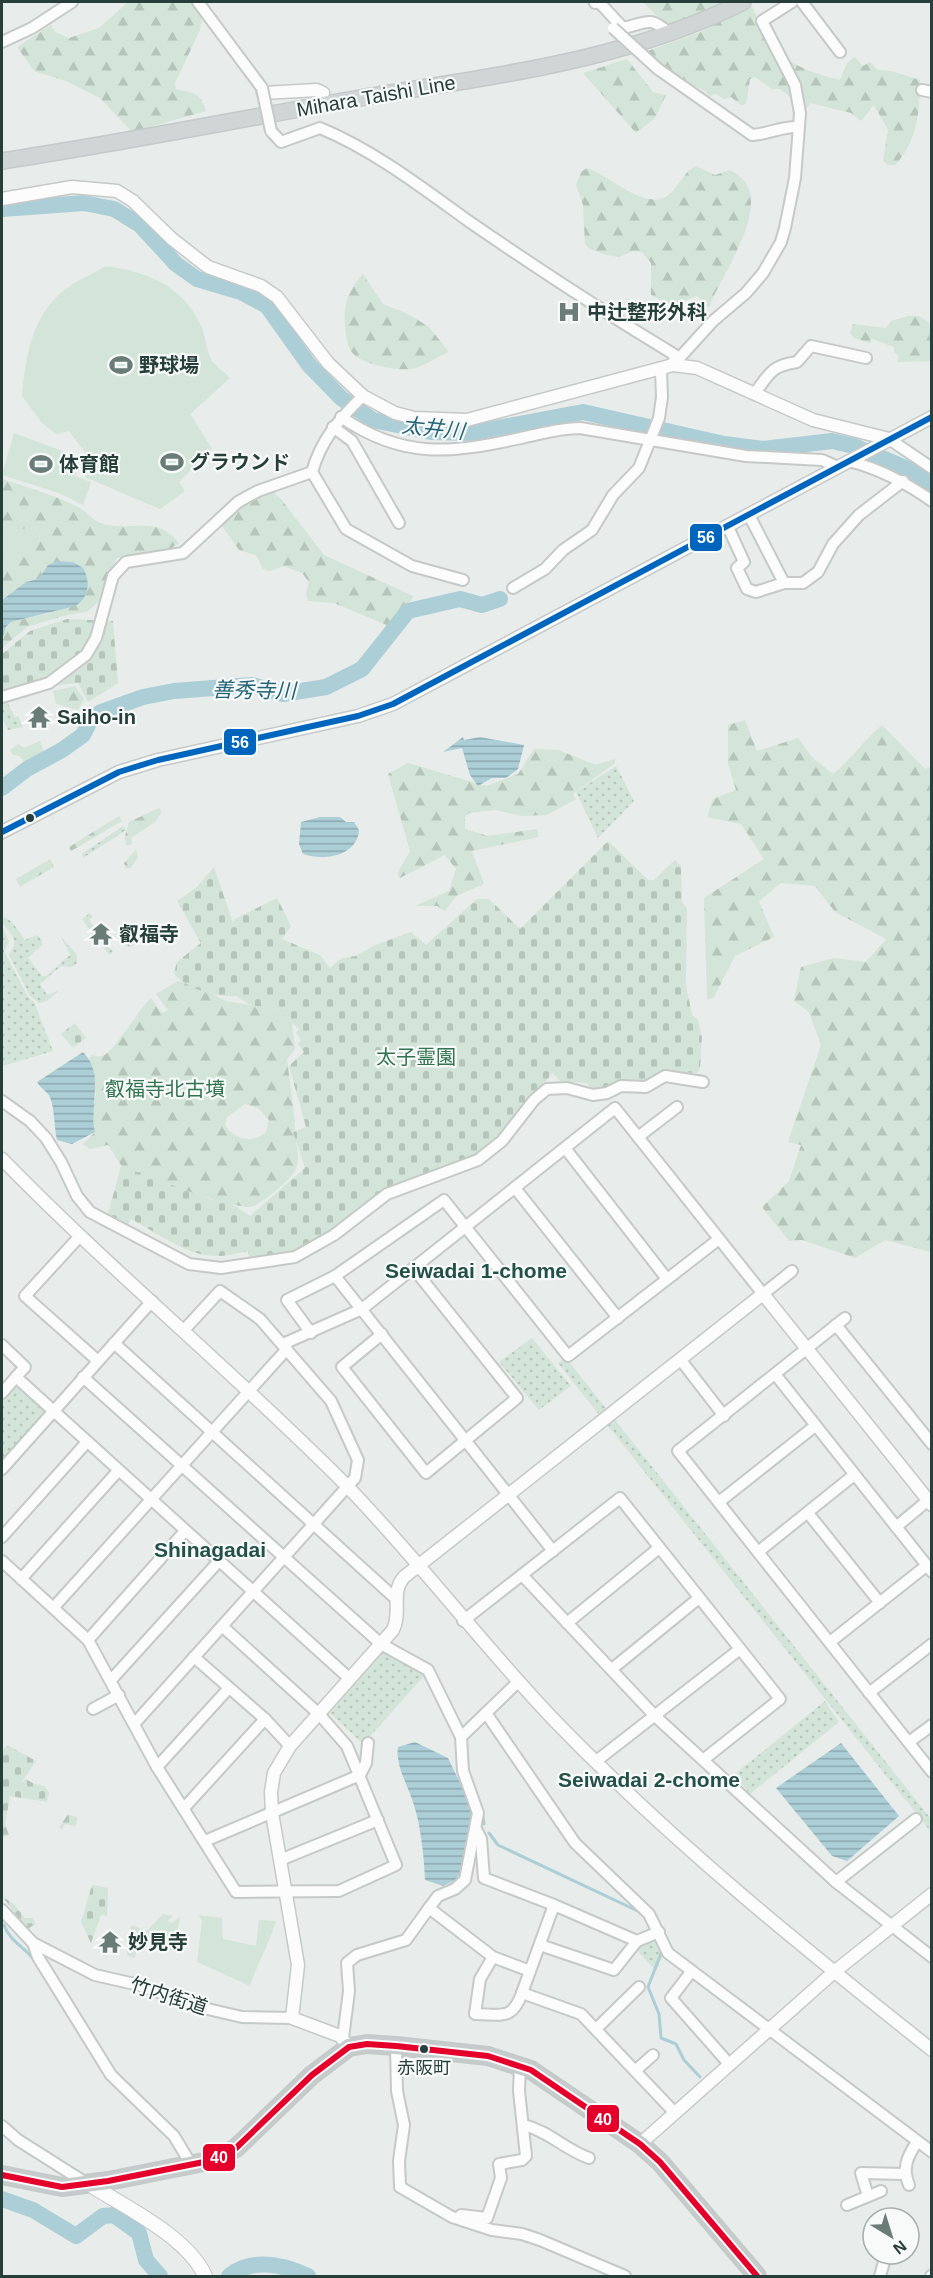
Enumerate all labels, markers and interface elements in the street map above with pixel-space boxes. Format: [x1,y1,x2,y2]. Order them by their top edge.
street label: Mihara Taishi Line [295,71,457,121]
hospital icon: 中辻整形外科 [556,299,582,325]
place label: 中辻整形外科 [587,301,707,323]
sports icon: 野球場 [108,352,134,378]
place label: 野球場 [139,354,199,376]
water label: 太井川 [400,413,468,443]
sports icon: グラウンド [159,449,185,475]
sports icon: 体育館 [28,451,54,477]
place label: グラウンド [190,451,290,473]
place label: 体育館 [59,453,119,475]
line badge: 56 [689,523,723,552]
text: 56 [697,529,715,546]
water label: 善秀寺川 [212,678,298,702]
temple icon: Saiho-in [26,704,52,730]
place label: Saiho-in [57,706,136,728]
line badge: 56 [223,728,257,756]
text: 56 [231,734,249,751]
unlabelled marker [24,812,36,824]
temple icon: 叡福寺 [88,921,114,947]
place label: 叡福寺 [119,923,179,945]
park label: 太子霊園 [376,1046,456,1068]
park label: 叡福寺北古墳 [105,1078,225,1100]
district label: Seiwadai 1-chome [385,1259,567,1282]
district label: Shinagadai [154,1538,266,1561]
district label: Seiwadai 2-chome [558,1768,740,1791]
temple icon: 妙見寺 [97,1929,123,1955]
place label: 妙見寺 [128,1931,188,1953]
street label: 竹内街道 [128,1973,210,2019]
marker: 赤阪町 [418,2043,430,2055]
place label: 赤阪町 [397,2058,451,2078]
line badge: 40 [586,2104,620,2133]
text: 40 [594,2111,612,2128]
line badge: 40 [202,2143,236,2172]
text: 40 [210,2149,228,2166]
north arrow [861,2206,921,2266]
text: N [890,2237,910,2258]

